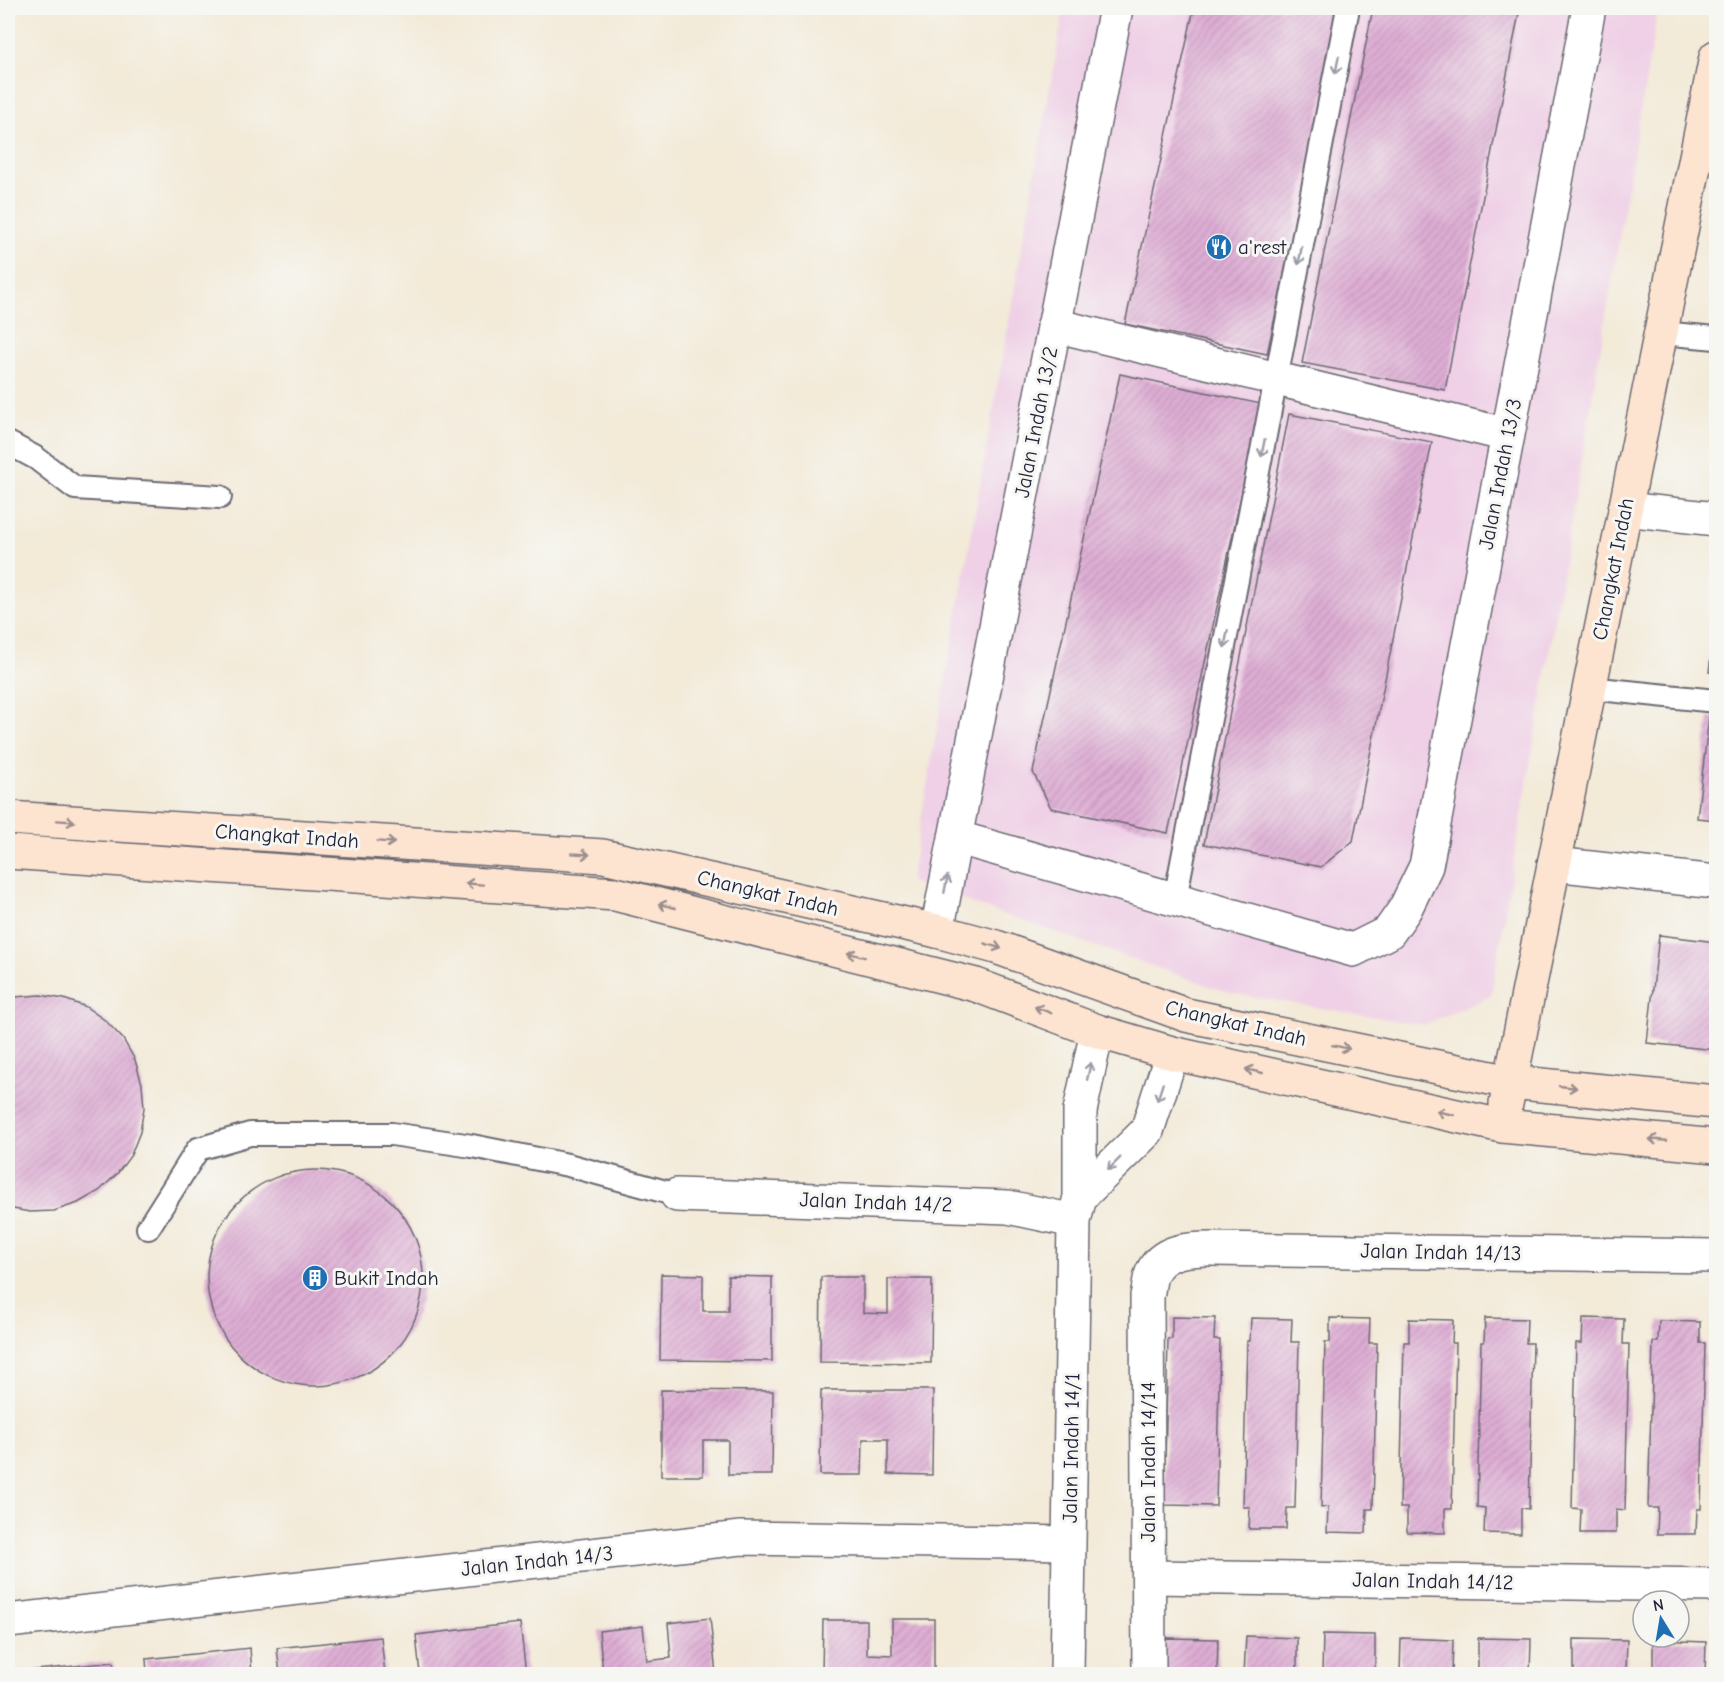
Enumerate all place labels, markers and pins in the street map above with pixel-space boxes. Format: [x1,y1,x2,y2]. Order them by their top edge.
restaurant icon: a'rest [1204,232,1234,262]
place label: a'rest [1238,235,1287,259]
building icon: Bukit Indah [300,1263,330,1293]
place label: Bukit Indah [334,1266,439,1290]

